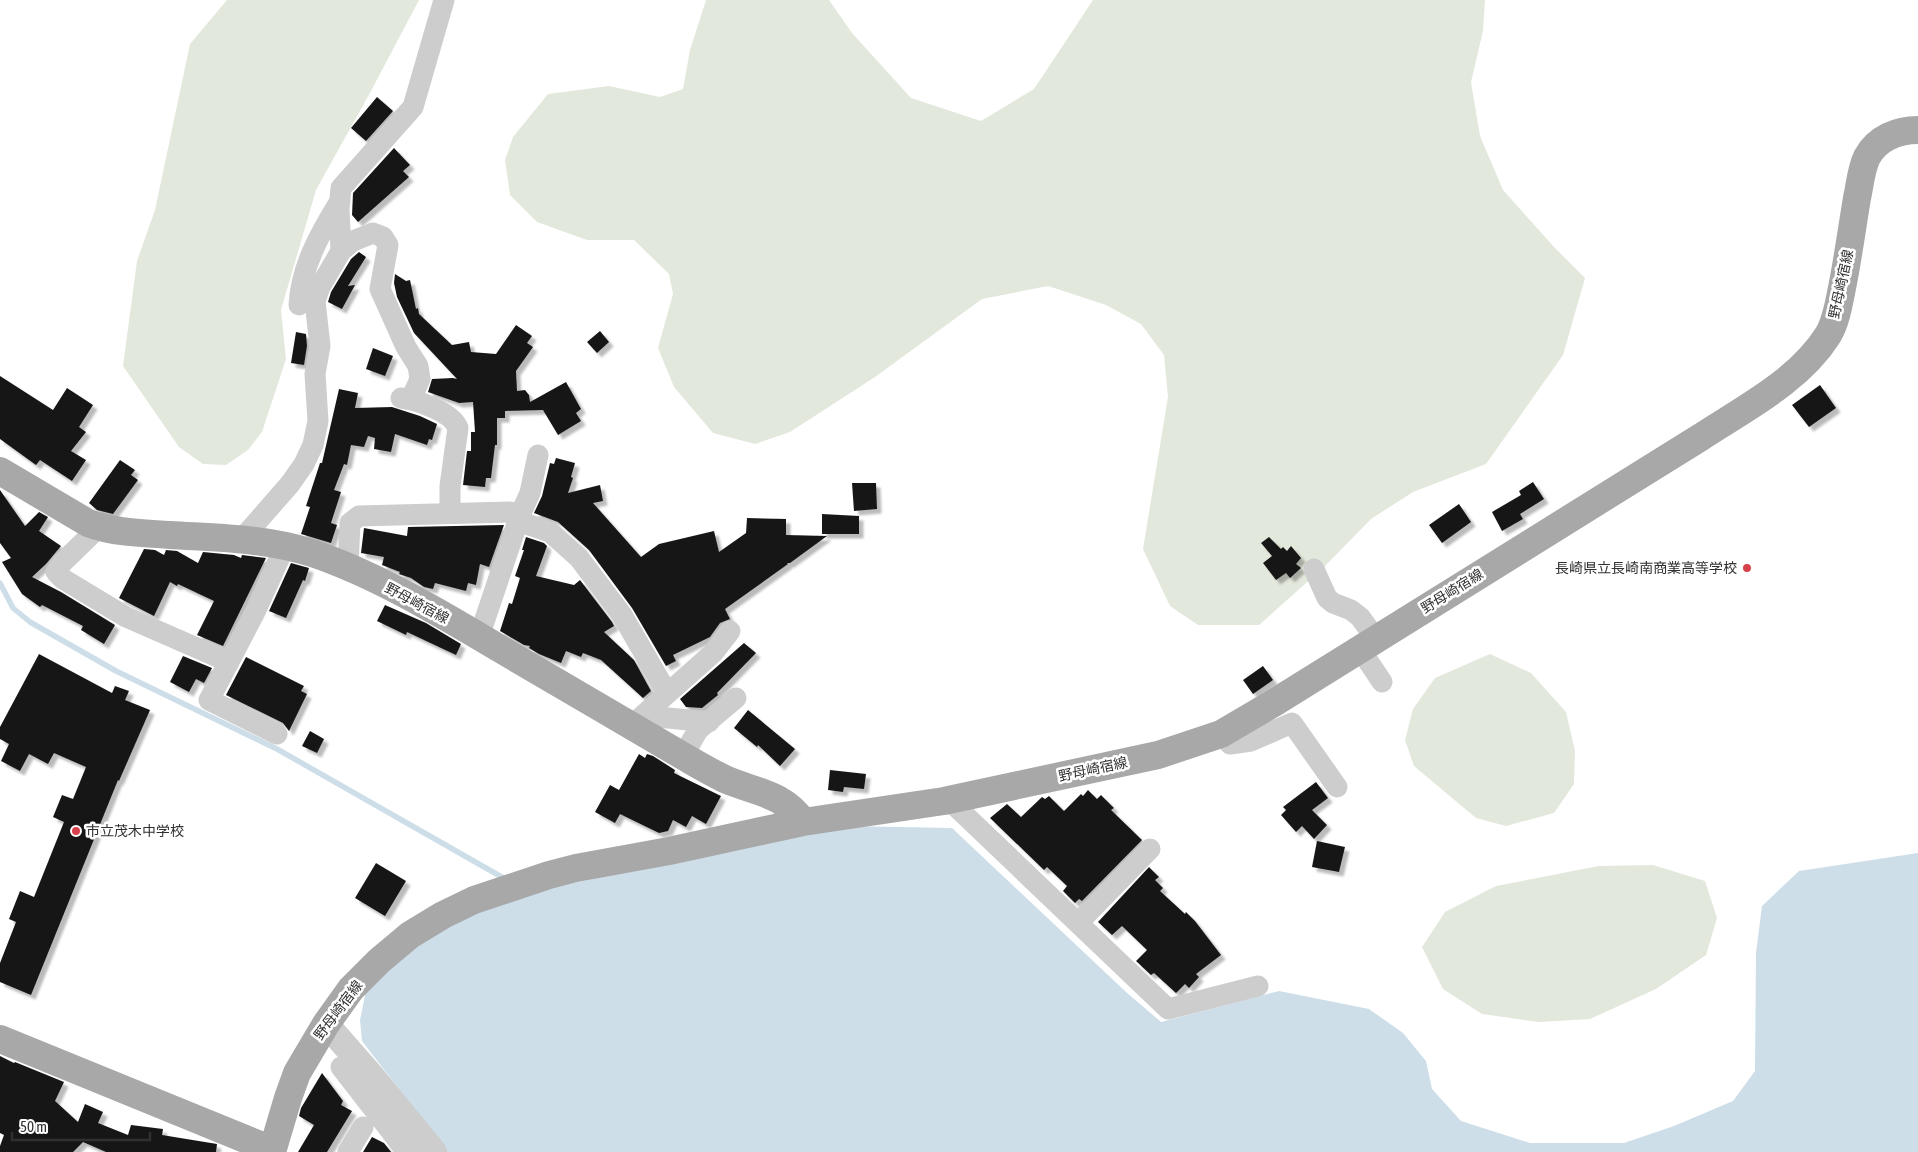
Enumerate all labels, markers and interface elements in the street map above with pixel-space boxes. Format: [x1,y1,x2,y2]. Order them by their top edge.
street label: 野母崎宿線 [1826,248,1856,320]
place label: 長崎県立長崎南商業高等学校 [1555,560,1737,576]
marker: 長崎県立長崎南商業高等学校 [1741,562,1753,574]
street label: 野母崎宿線 [1418,566,1486,616]
street label: 野母崎宿線 [382,580,452,626]
street label: 野母崎宿線 [1057,754,1129,784]
place label: 市立茂木中学校 [86,823,184,839]
marker: 市立茂木中学校 [70,825,82,837]
street label: 野母崎宿線 [311,977,365,1043]
scale bar [12,1110,150,1142]
text: 50 m [20,1118,47,1135]

